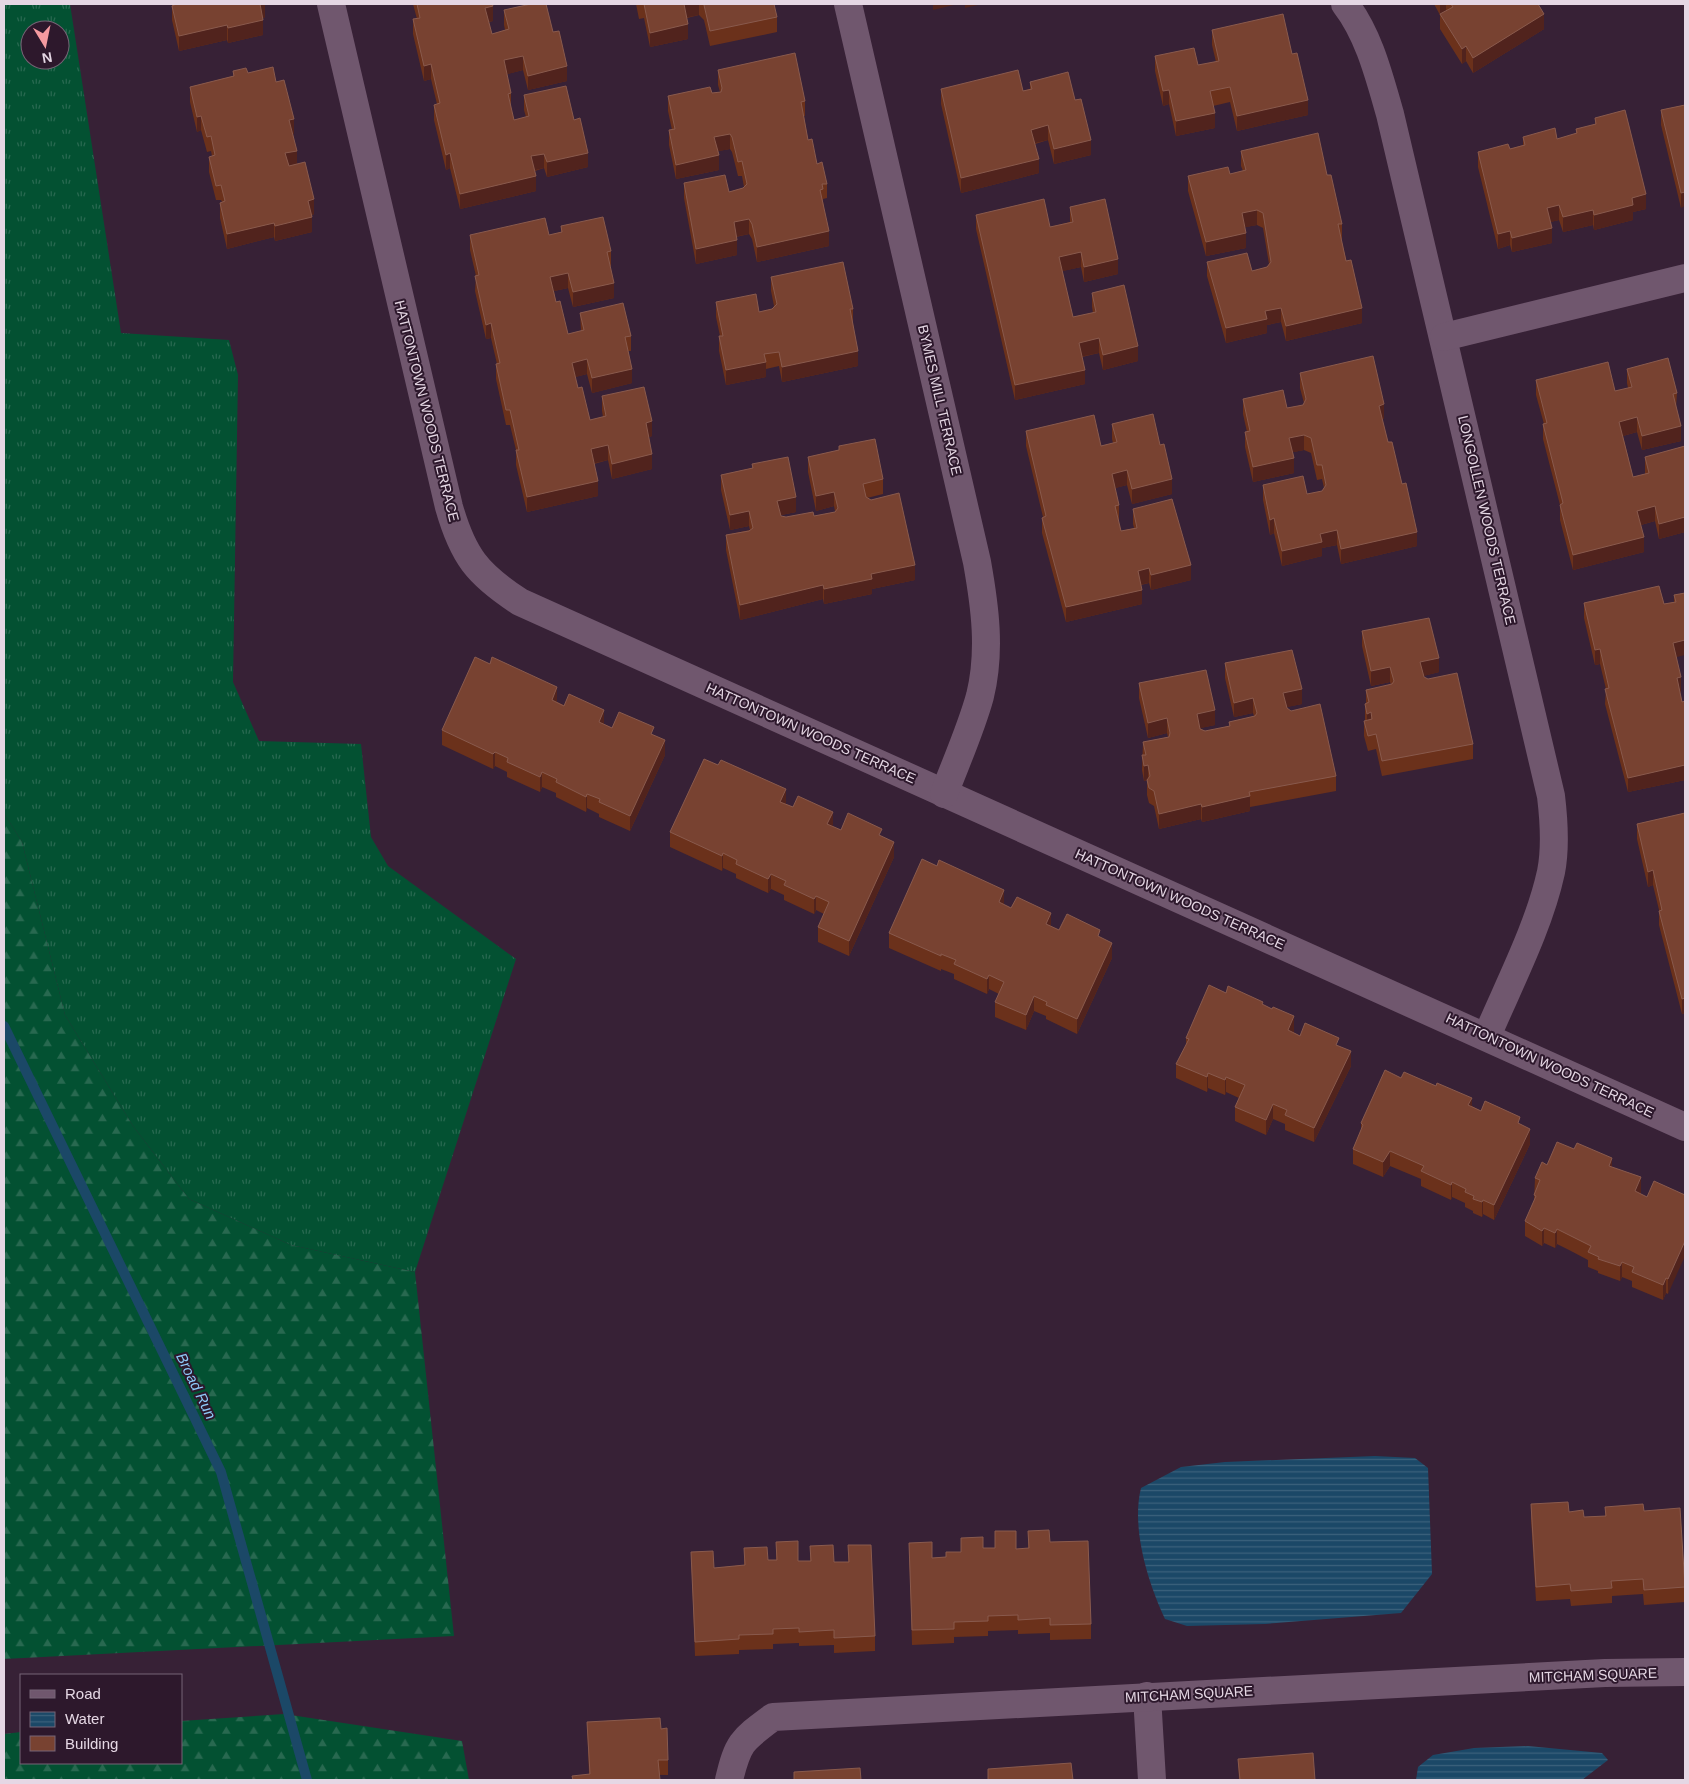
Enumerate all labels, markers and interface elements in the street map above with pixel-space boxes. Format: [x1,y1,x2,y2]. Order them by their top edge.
north arrow [20,20,70,70]
text: N [41,49,54,67]
street label: HATTONTOWN WOODS TERRACE [392,299,462,523]
street label: BYMES MILL TERRACE [915,323,965,477]
street label: LONGOLLEN WOODS TERRACE [1455,414,1519,626]
street label: HATTONTOWN WOODS TERRACE [704,679,918,787]
street label: HATTONTOWN WOODS TERRACE [1073,845,1287,953]
street label: HATTONTOWN WOODS TERRACE [1443,1010,1657,1120]
water label: Broad Run [173,1350,220,1422]
street label: MITCHAM SQUARE [1529,1665,1657,1685]
legend [20,1674,182,1764]
street label: MITCHAM SQUARE [1124,1683,1254,1705]
text: Road [65,1685,101,1702]
text: Water [65,1710,104,1727]
text: Building [65,1735,118,1752]

